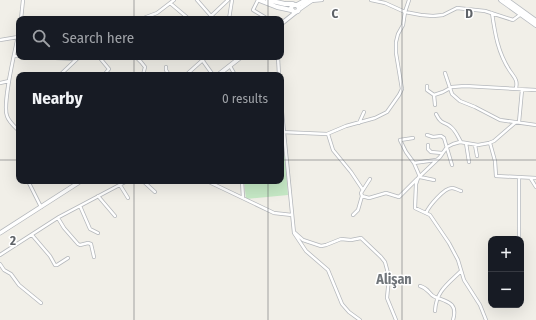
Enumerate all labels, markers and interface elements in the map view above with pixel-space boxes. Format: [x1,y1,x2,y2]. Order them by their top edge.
text: C [332,6,339,21]
text: D [465,6,473,21]
search box [16,16,284,60]
icon: search [30,27,52,49]
text: Search here [62,29,134,47]
text: Nearby [32,88,83,109]
text: 0 results [222,91,268,106]
text: 2 [9,233,16,248]
map controls [488,236,524,308]
button: + [488,236,524,272]
district label: Alişan [375,271,412,289]
button: − [488,272,524,308]

